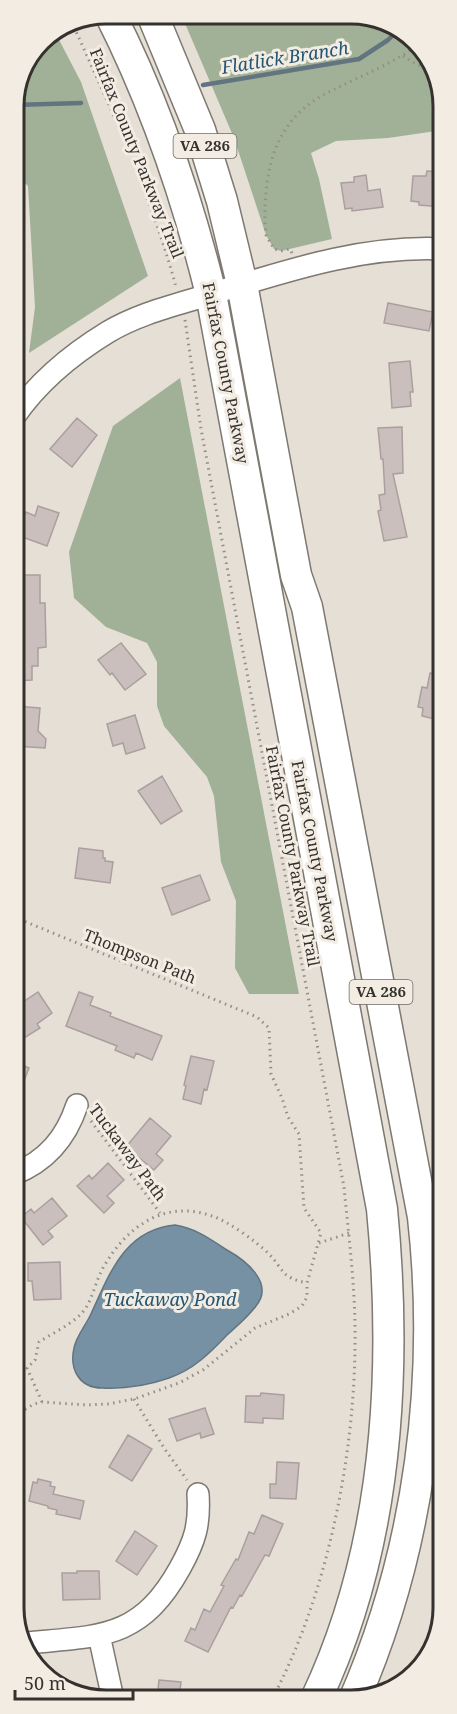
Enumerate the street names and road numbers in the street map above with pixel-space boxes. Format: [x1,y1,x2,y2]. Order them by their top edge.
street label: Fairfax County Parkway Trail [85,45,189,261]
road number: VA 286 [174,134,236,158]
street label: Fairfax County Parkway [198,280,255,466]
street label: Fairfax County Parkway Trail [261,744,325,968]
street label: Fairfax County Parkway [287,758,344,944]
street label: Thompson Path [80,923,200,989]
road number: VA 286 [350,980,412,1004]
street label: Tuckaway Path [84,1099,172,1205]

